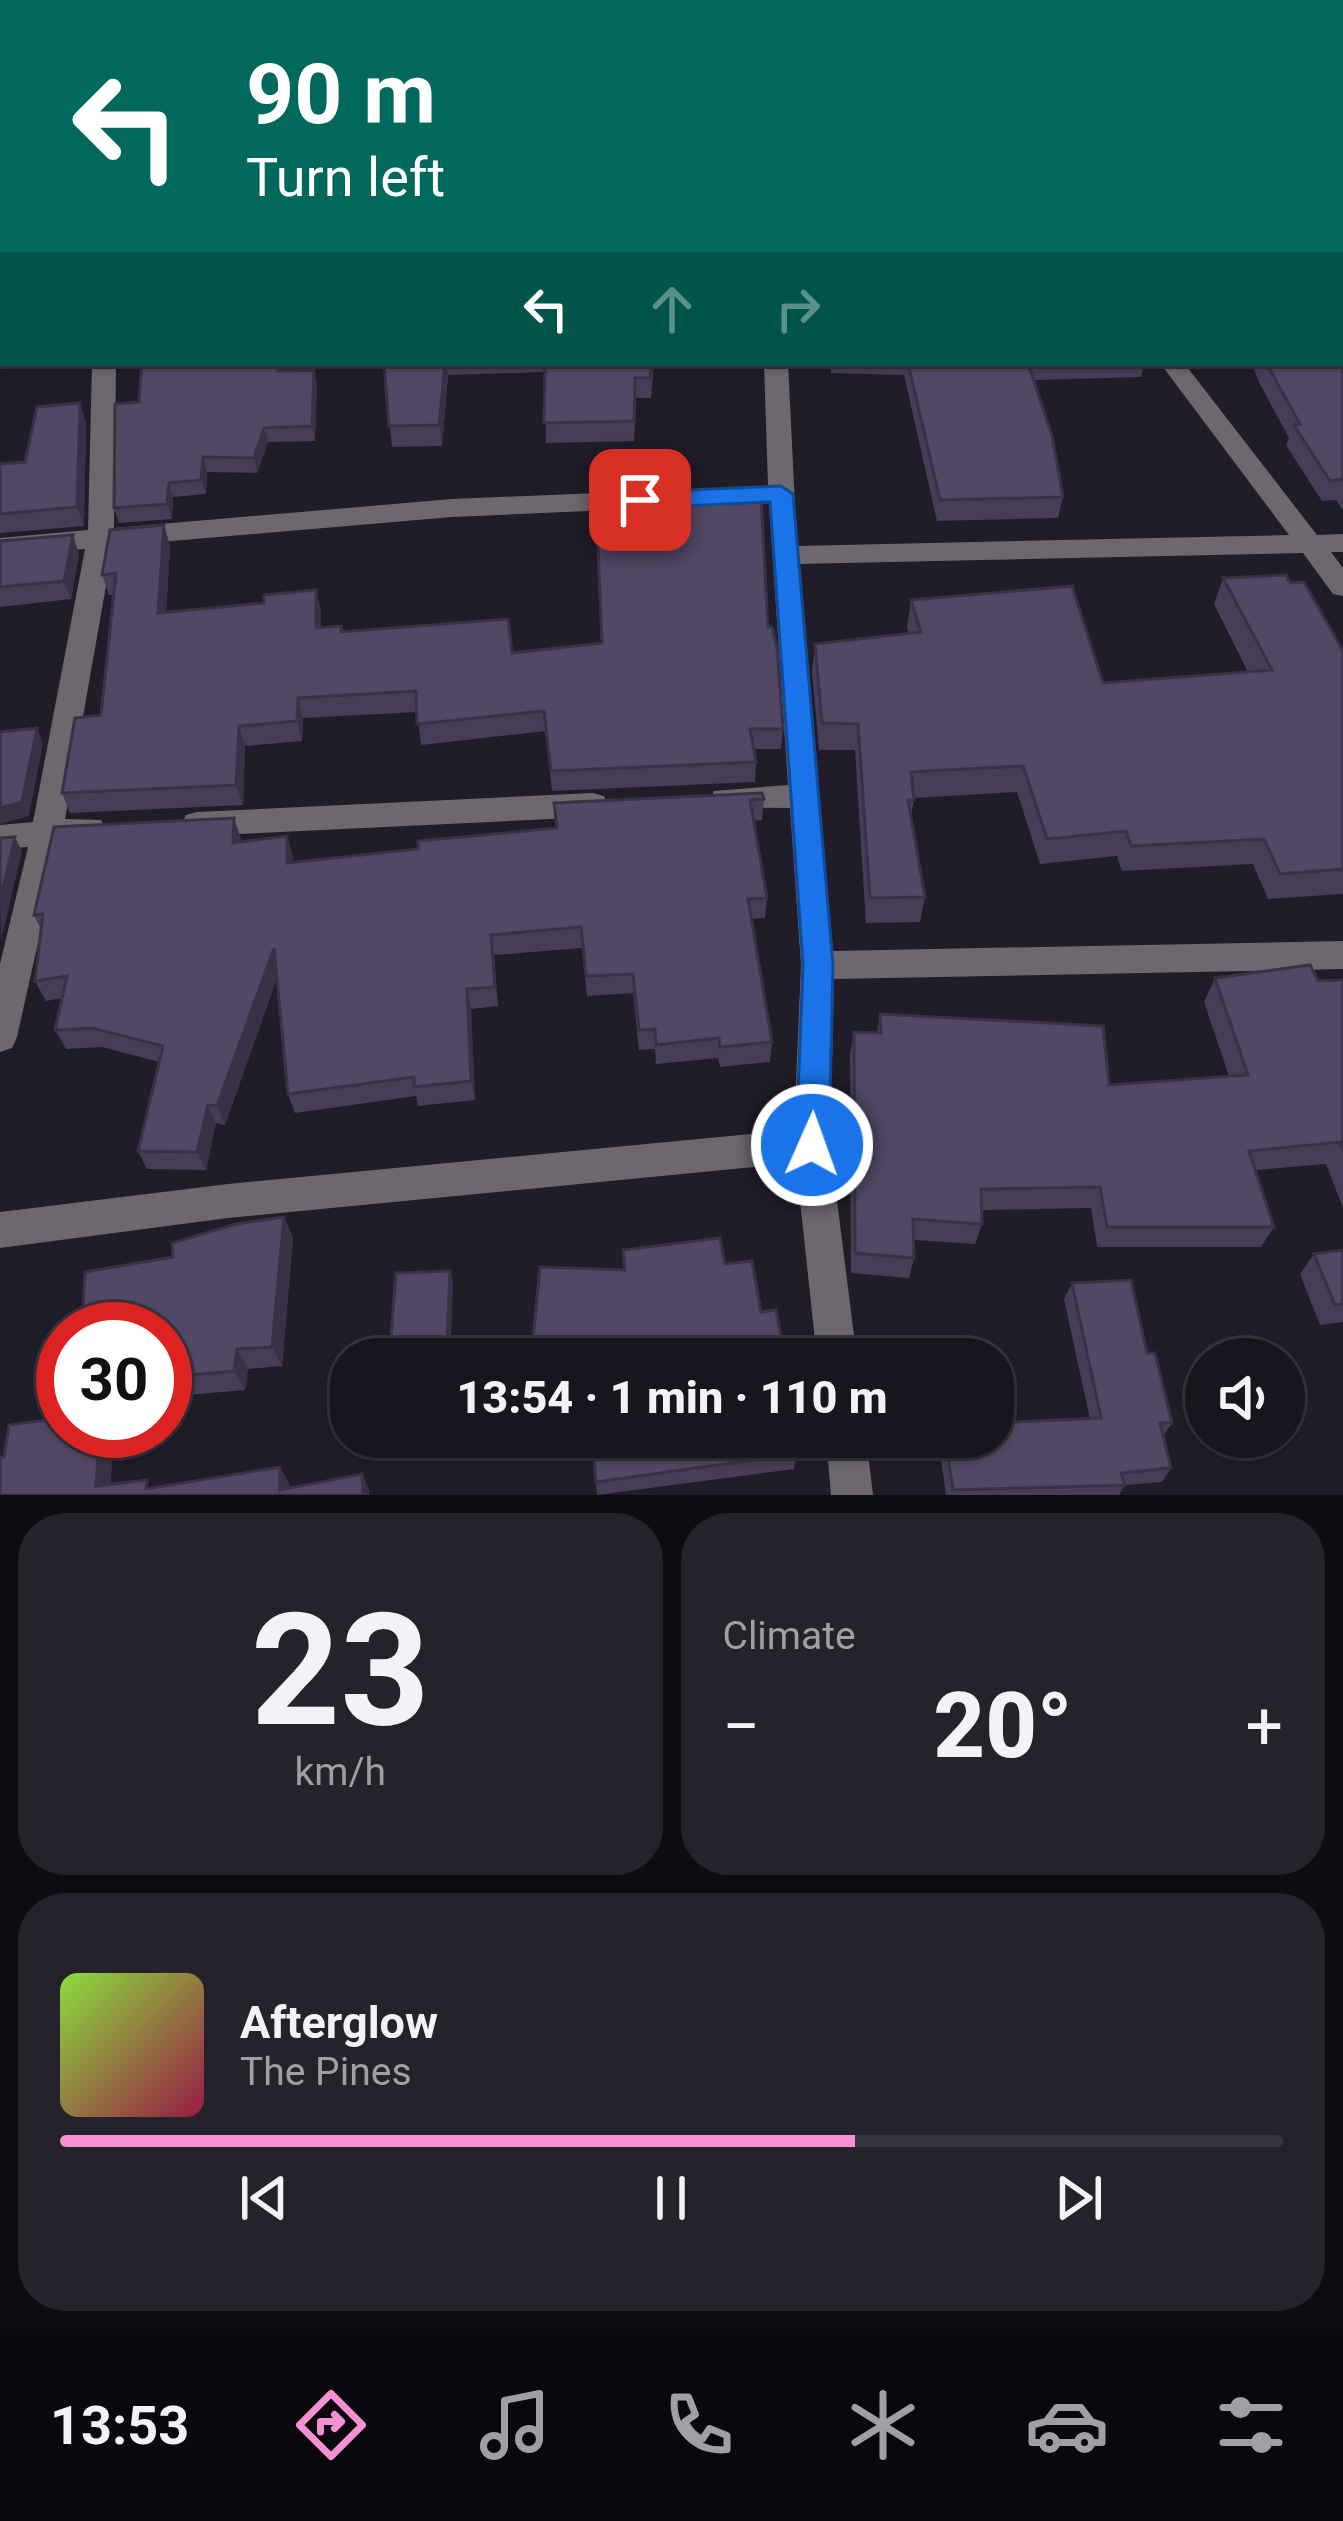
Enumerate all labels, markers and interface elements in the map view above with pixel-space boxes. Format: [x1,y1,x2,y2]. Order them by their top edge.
text: 90 m [246,45,436,144]
icon: left [48,48,204,204]
text: Turn left [246,146,445,209]
icon: left [513,276,579,342]
icon: ahead [639,276,705,342]
icon: right [765,276,831,342]
pin [589,449,691,551]
icon: arrive [607,467,673,533]
position arrow [749,1082,875,1208]
speed limit sign: 30 [36,1302,192,1458]
map controls [1185,1338,1305,1458]
button: sound [1185,1338,1305,1458]
text: 13:54 · 1 min · 110 m [456,1371,888,1424]
text: 23 [251,1579,430,1762]
text: Climate [723,1613,856,1659]
text: 20° [933,1674,1073,1779]
text: − [723,1688,760,1765]
text: + [1246,1688,1283,1765]
text: km/h [294,1749,386,1795]
text: Afterglow [240,1996,438,2049]
text: The Pines [240,2049,412,2095]
icon: previous [231,2165,297,2231]
icon: pause [638,2165,704,2231]
icon: next [1046,2165,1112,2231]
icon: directions [289,2383,373,2467]
icon: music [473,2383,557,2467]
icon: phone [657,2383,741,2467]
icon: climate [841,2383,925,2467]
icon: car [1025,2383,1109,2467]
icon: filters [1209,2383,1293,2467]
text: 13:53 [50,2394,189,2457]

